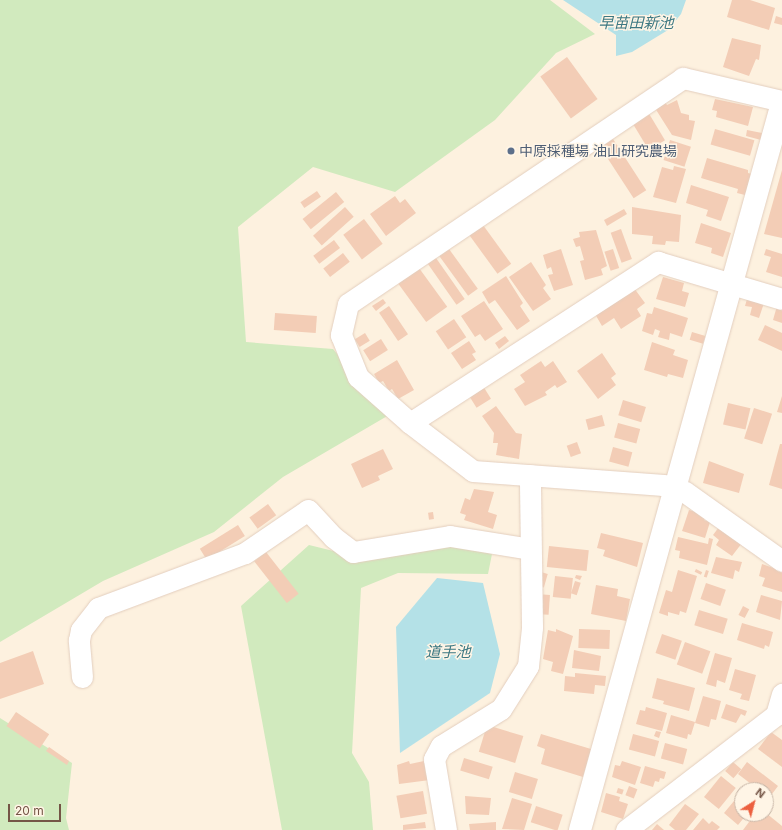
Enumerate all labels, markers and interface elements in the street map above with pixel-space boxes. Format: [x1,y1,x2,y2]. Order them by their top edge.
water label: 早苗田新池 [599,14,673,32]
place label: 中原採種場 油山研究農場 [519,143,677,159]
marker: 中原採種場 油山研究農場 [506,146,516,156]
water label: 道手池 [426,643,470,661]
north arrow [734,782,774,822]
text: N [753,785,768,801]
scale bar [10,796,63,822]
text: 20 m [15,803,44,818]

